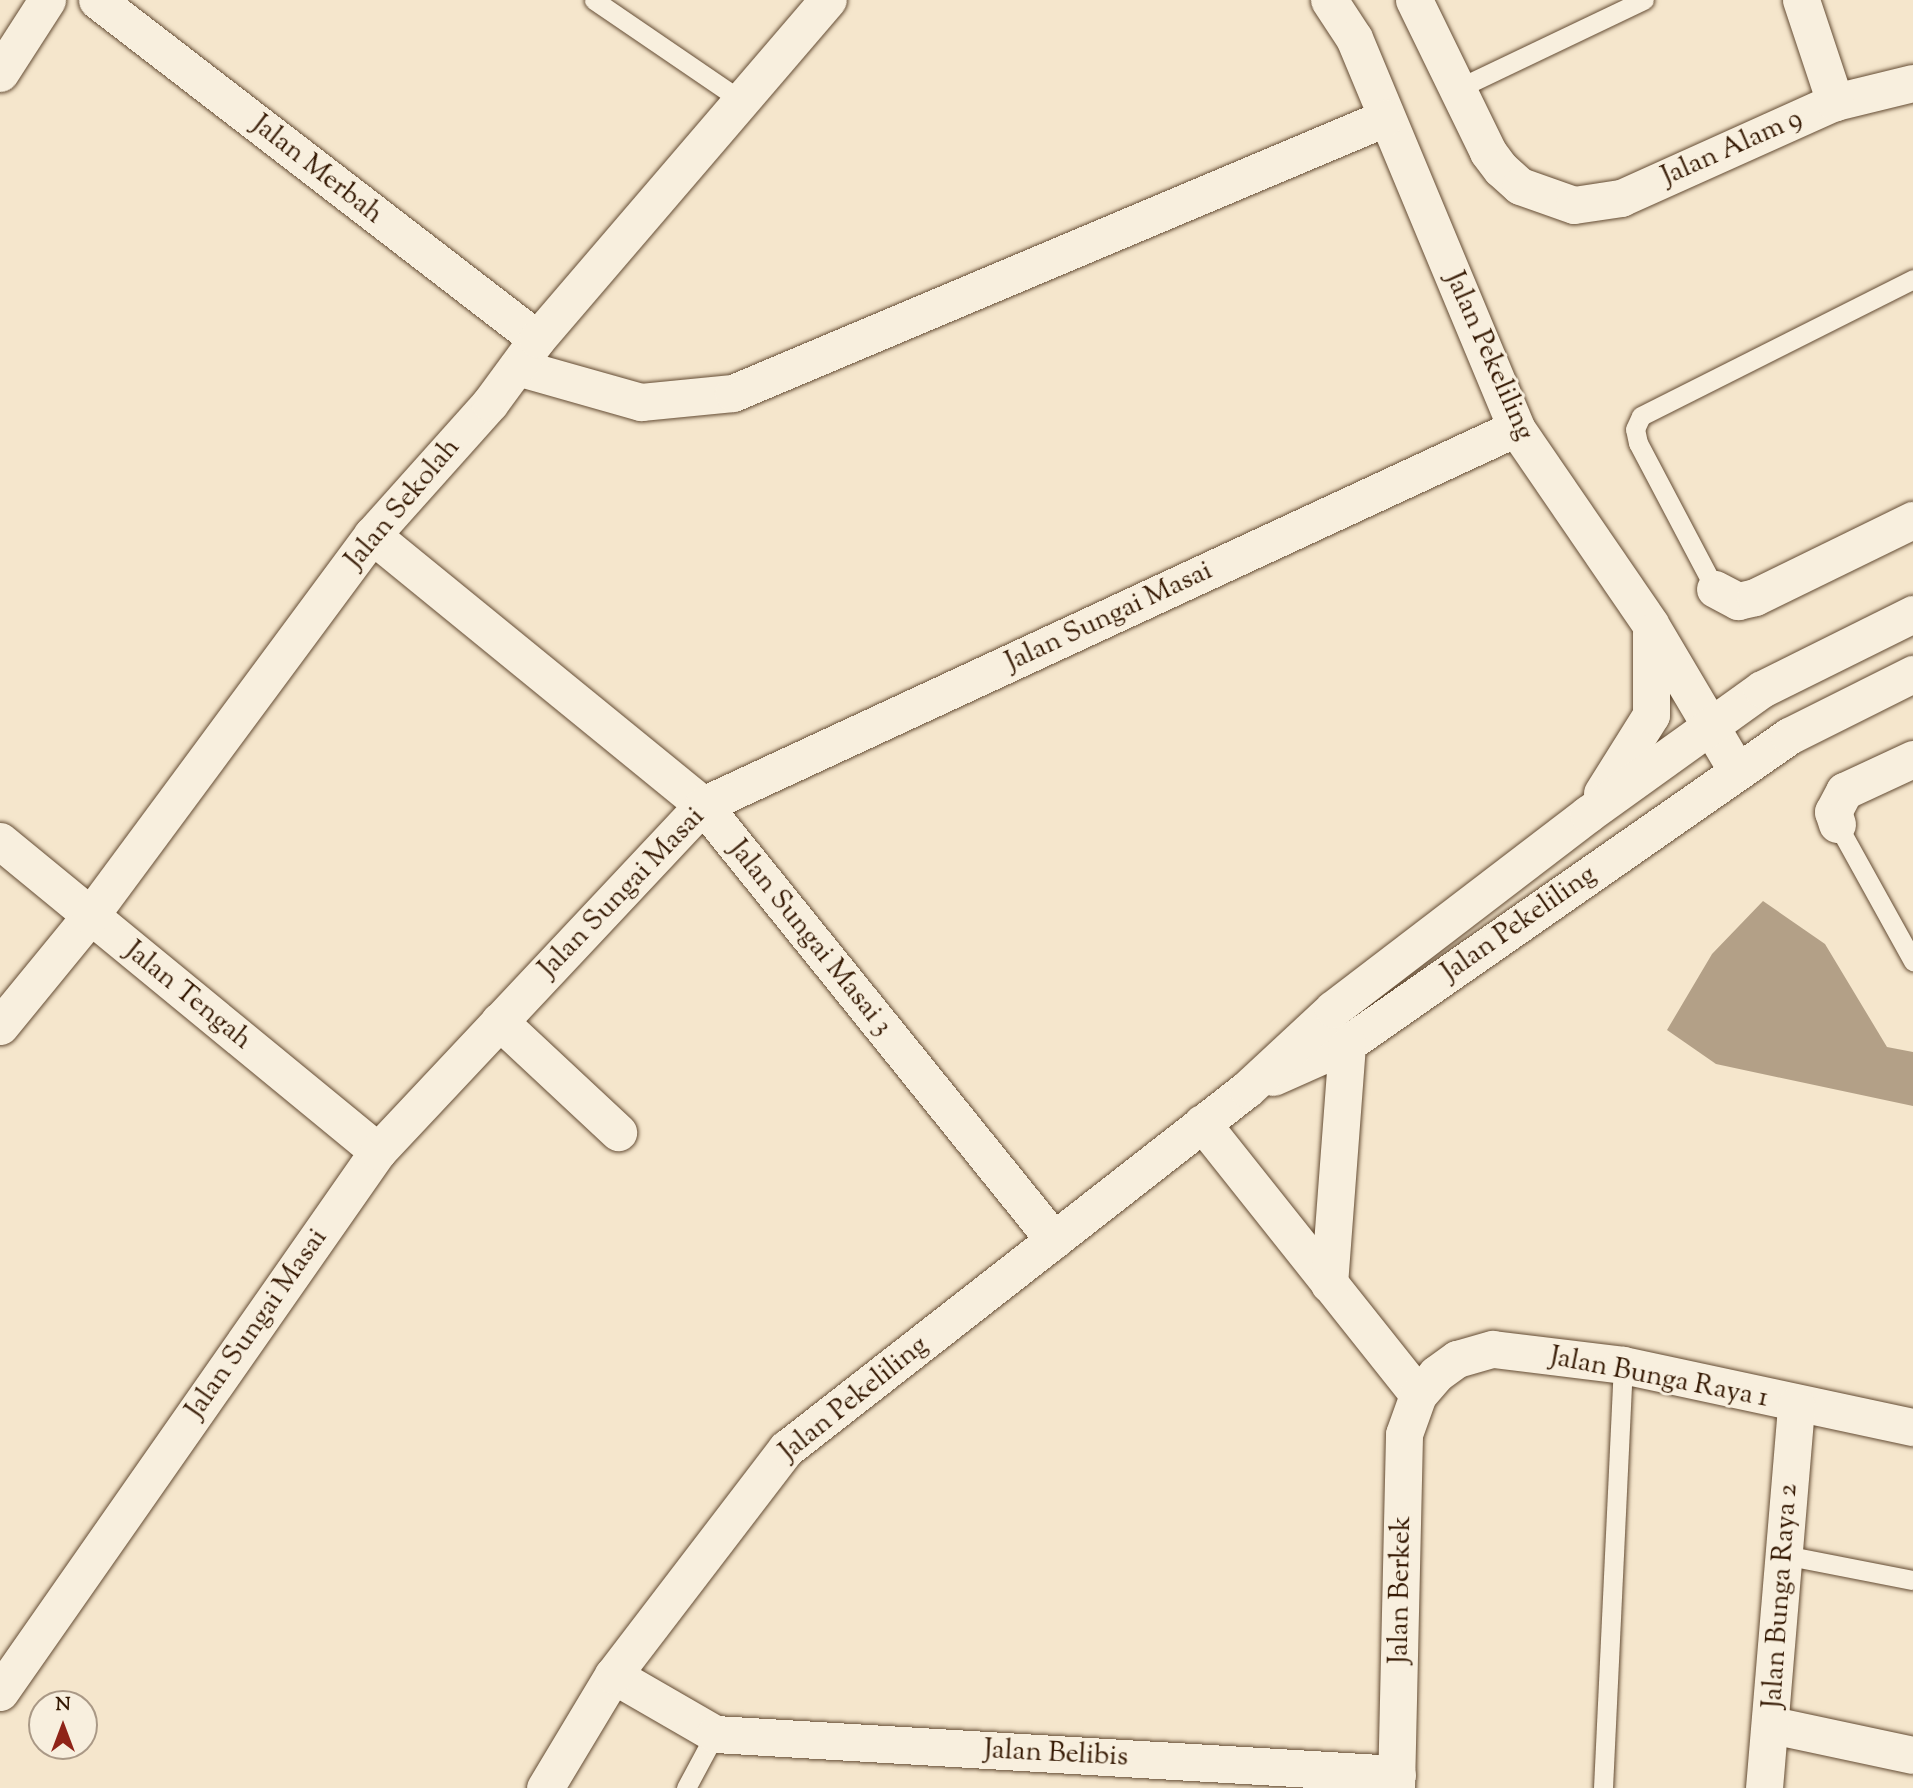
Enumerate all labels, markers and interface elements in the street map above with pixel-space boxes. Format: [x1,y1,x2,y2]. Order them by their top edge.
street label: Jalan Alam 9 [1656,102,1808,194]
street label: Jalan Merbah [245,108,389,232]
street label: Jalan Pekeliling [1437,267,1541,445]
street label: Jalan Sekolah [338,432,468,576]
street label: Jalan Sungai Masai [1000,554,1218,680]
street label: Jalan Sungai Masai [532,801,712,985]
street label: Jalan Sungai Masai 3 [721,834,899,1042]
street label: Jalan Pekeliling [1435,858,1603,990]
street label: Jalan Tengah [118,935,258,1057]
street label: Jalan Sungai Masai [179,1222,335,1426]
street label: Jalan Pekeliling [773,1329,935,1469]
street label: Jalan Bunga Raya 1 [1547,1340,1771,1416]
street label: Jalan Bunga Raya 2 [1756,1482,1806,1710]
street label: Jalan Berkek [1383,1516,1419,1664]
north arrow [28,1690,98,1760]
text: N [55,1692,71,1719]
street label: Jalan Belibis [983,1733,1129,1775]

